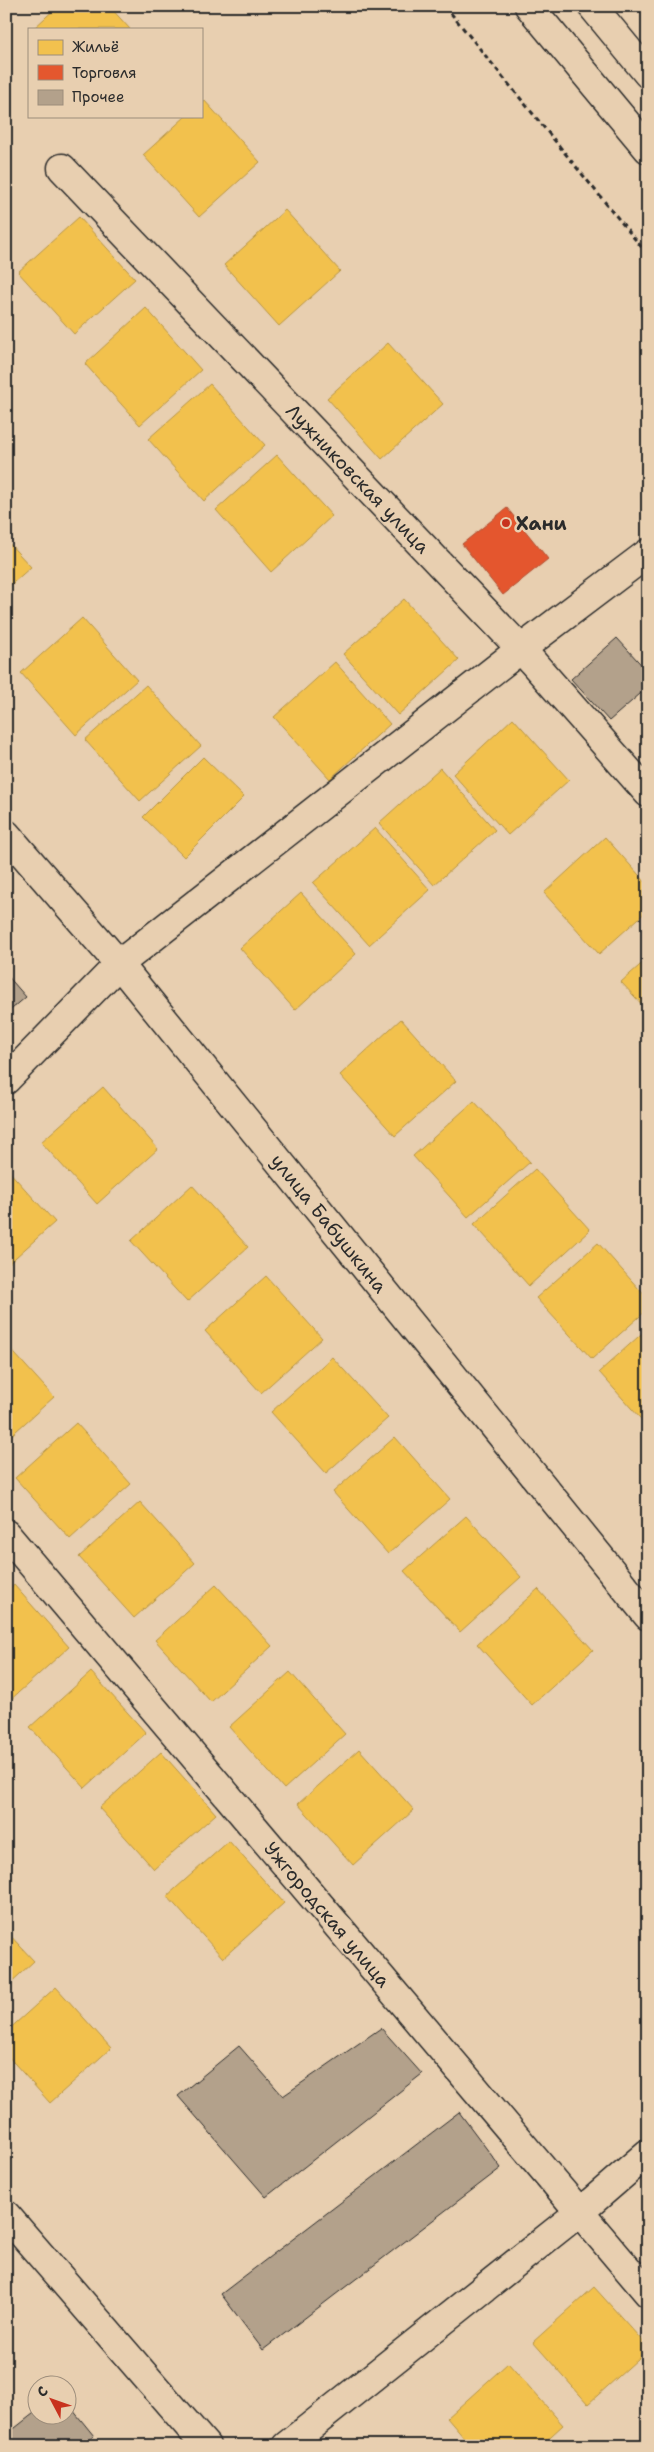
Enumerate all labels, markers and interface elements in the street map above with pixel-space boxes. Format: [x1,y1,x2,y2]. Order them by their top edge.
legend [28,28,202,118]
text: Жильё [72,37,119,57]
text: Торговля [72,63,137,83]
text: Прочее [72,87,124,107]
street label: Лужниковская улица [281,399,435,559]
place label: Хани [516,511,567,536]
marker: Хани [500,517,512,529]
street label: улица Бабушкина [265,1149,393,1298]
street label: Ужгородская улица [258,1836,396,1993]
north arrow [28,2374,78,2424]
text: С [33,2382,52,2401]

